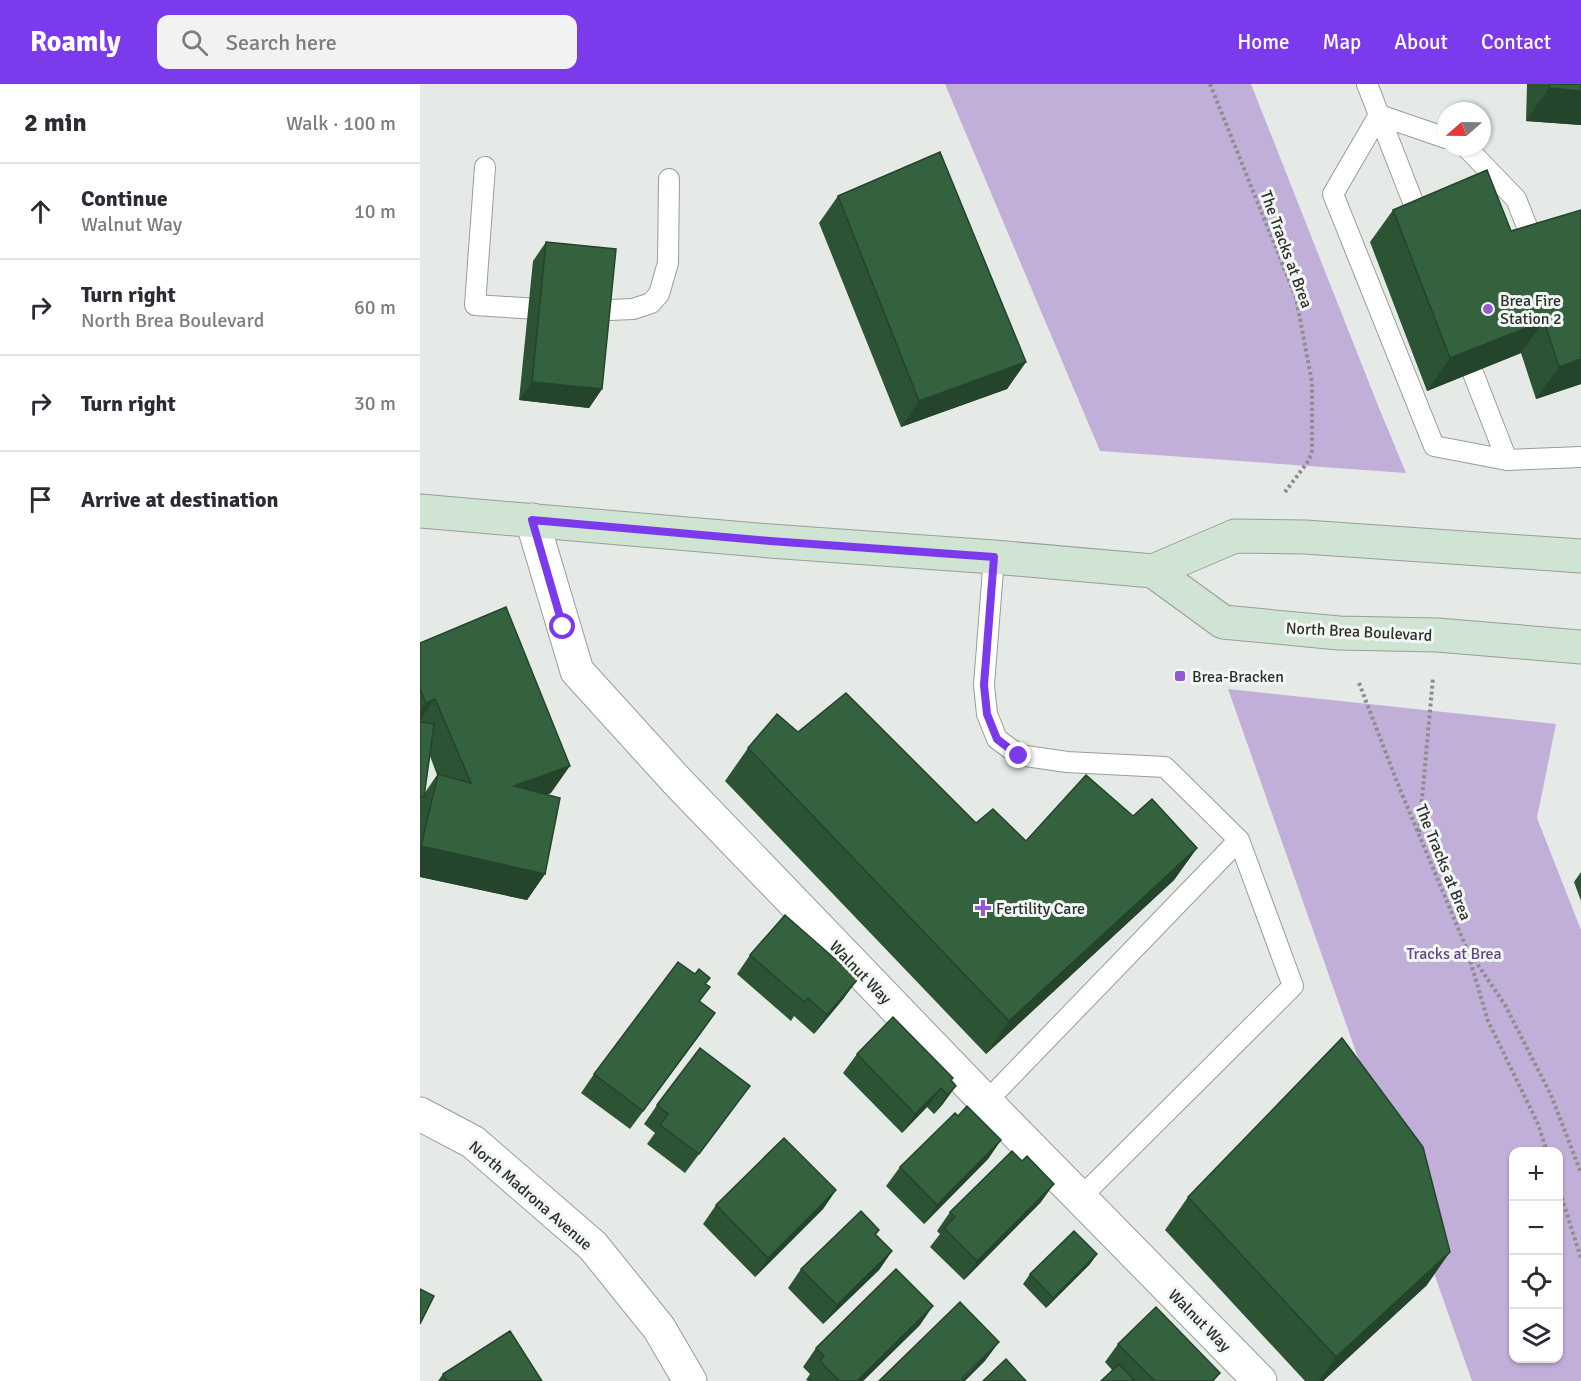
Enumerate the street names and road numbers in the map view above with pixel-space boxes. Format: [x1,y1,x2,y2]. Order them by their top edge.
street label: The Tracks at Brea [1256,188,1317,311]
street label: North Brea Boulevard [1285,618,1433,646]
street label: The Tracks at Brea [1411,801,1475,923]
street label: Walnut Way [825,937,896,1009]
street label: North Madrona Avenue [465,1137,596,1255]
street label: Walnut Way [1164,1285,1235,1357]

